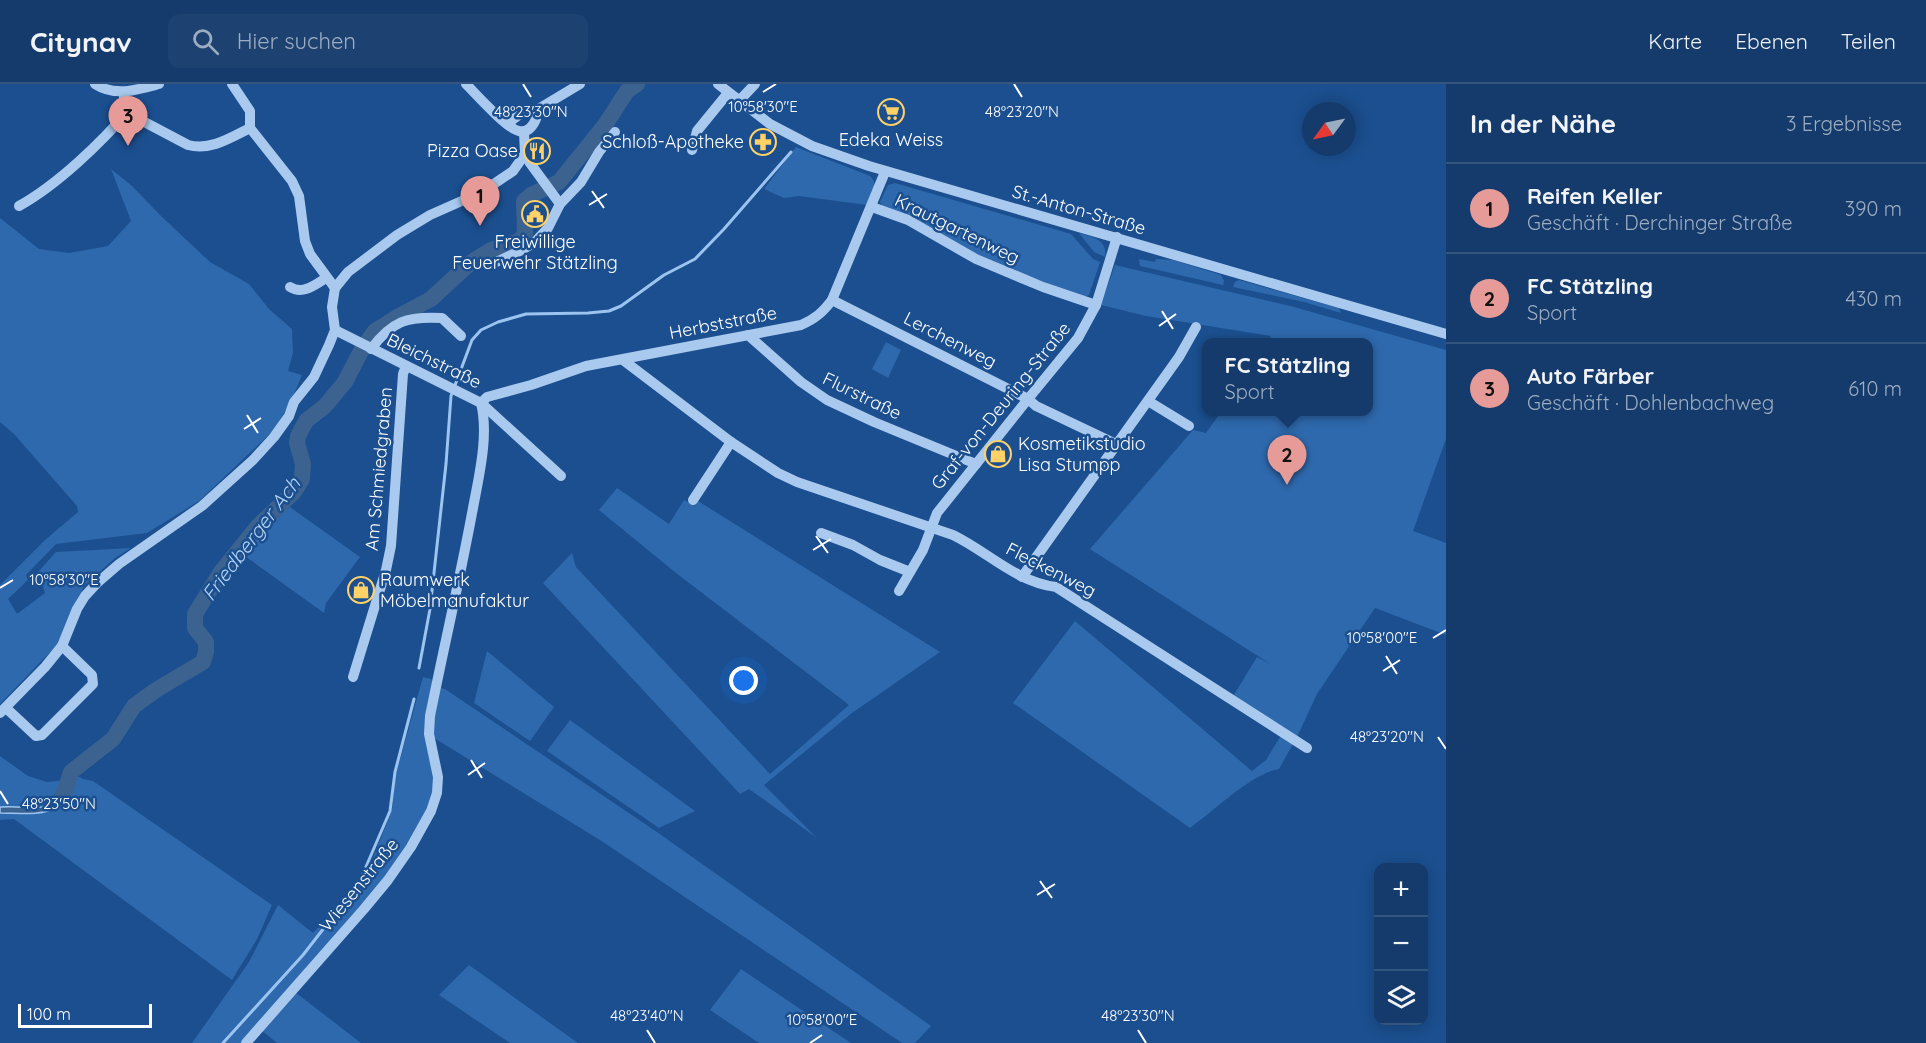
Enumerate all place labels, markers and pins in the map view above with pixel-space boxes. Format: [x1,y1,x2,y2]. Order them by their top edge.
pin: 3 [108,97,148,146]
supermarket icon: Edeka Weiss [876,97,906,127]
pharmacy icon: Schloß-Apotheke [748,127,778,157]
place label: Edeka Weiss [839,128,943,151]
place label: Schloß-Apotheke [602,130,744,153]
restaurant icon: Pizza Oase [522,136,552,166]
place label: Pizza Oase [427,139,518,162]
pin: 1 [460,176,500,226]
public building icon: Freiwillige Feuerwehr Stätzling [520,199,550,229]
place label: Freiwillige Feuerwehr Stätzling [452,230,618,274]
place label: Kosmetikstudio Lisa Stumpp [1018,432,1146,476]
pin: 2 [1268,436,1306,485]
shop icon: Kosmetikstudio Lisa Stumpp [983,439,1013,469]
place label: Raumwerk Möbelmanufaktur [380,568,529,612]
shop icon: Raumwerk Möbelmanufaktur [346,575,376,605]

